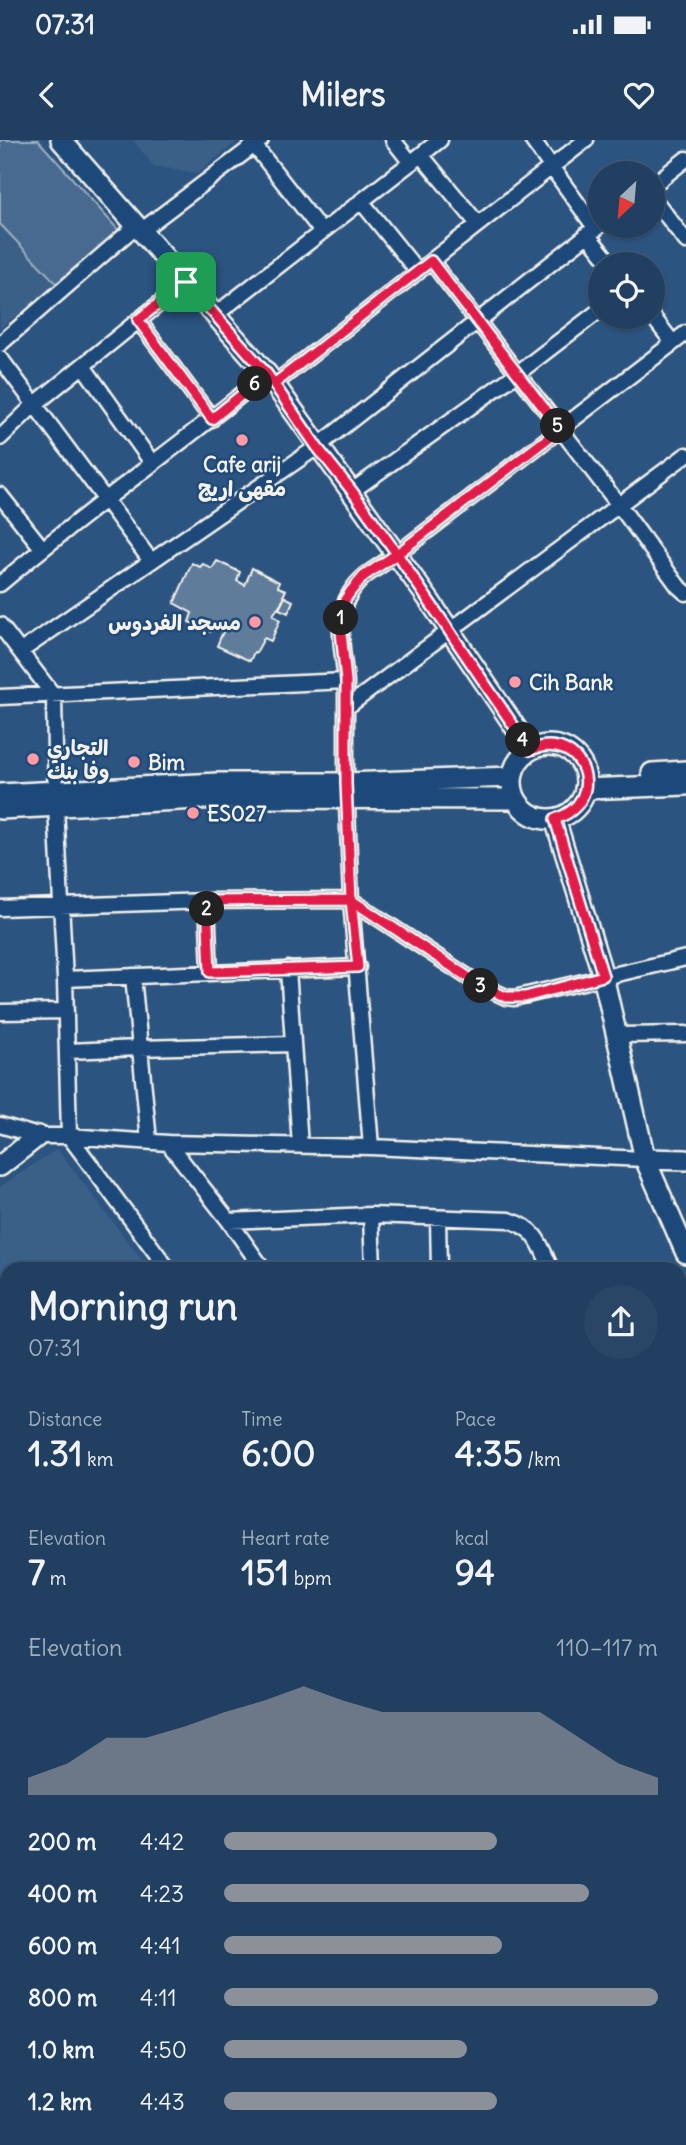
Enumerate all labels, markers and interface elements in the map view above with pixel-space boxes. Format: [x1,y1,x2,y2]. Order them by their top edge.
text: 07:31 [35,8,95,41]
text: Milers [300,74,386,115]
icon: back [28,76,66,114]
icon: heart [620,76,658,114]
north arrow [588,161,665,238]
map controls [588,161,665,329]
pin [156,252,216,312]
button: locate [588,252,665,329]
icon: arrive [167,263,205,301]
pin: 6 [238,366,272,402]
text: 6 [249,371,260,395]
pin: 5 [540,408,576,444]
text: 5 [552,413,563,437]
marker: Cafe arij مقهى اريج [234,432,250,448]
place label: Cafe arij مقهى اريج [198,451,286,502]
pin: 1 [324,601,358,636]
text: 1 [337,605,344,629]
place label: مسجد الفردوس [108,609,241,637]
marker: مسجد الفردوس [247,614,263,630]
place label: Cih Bank [529,669,614,696]
marker: Cih Bank [507,674,523,690]
pin: 4 [505,722,540,758]
text: 4 [517,727,528,751]
place label: التجاري وفا بنك [47,734,110,785]
place label: Bim [148,749,185,776]
marker: التجاري وفا بنك [25,751,41,767]
marker: Bim [126,754,142,770]
place label: ES027 [207,800,267,827]
marker: ES027 [185,805,201,821]
pin: 2 [190,892,224,926]
text: 2 [201,896,212,920]
pin: 3 [463,968,498,1004]
text: 3 [475,973,486,997]
text: Morning run [28,1283,238,1330]
button: share [584,1285,658,1359]
text: 07:31 [28,1333,81,1362]
text: Distance [28,1407,102,1431]
text: Time [241,1407,282,1431]
text: Pace [455,1407,496,1431]
text: 1.31 [28,1431,83,1475]
text: 6:00 [241,1431,316,1475]
text: 4:35 [455,1431,523,1475]
text: km [83,1447,113,1471]
text: /km [523,1447,561,1471]
text: Elevation [28,1526,106,1550]
text: Heart rate [241,1526,329,1550]
text: kcal [455,1526,489,1550]
text: 7 [28,1550,45,1594]
text: 151 [241,1550,289,1594]
text: 94 [455,1550,495,1594]
text: m [45,1566,66,1590]
text: bpm [289,1566,332,1590]
text: Elevation [28,1633,122,1662]
text: 110–117 m [556,1633,658,1662]
text: 200 m [28,1827,97,1856]
text: 4:42 [140,1827,184,1856]
text: 400 m [28,1879,97,1908]
text: 4:23 [140,1879,184,1908]
text: 600 m [28,1931,97,1960]
text: 4:41 [140,1931,181,1960]
text: 800 m [28,1983,97,2012]
text: 4:11 [140,1983,177,2012]
text: 1.0 km [28,2035,94,2064]
text: 4:50 [140,2035,187,2064]
text: 1.2 km [28,2087,92,2116]
text: 4:43 [140,2087,185,2116]

